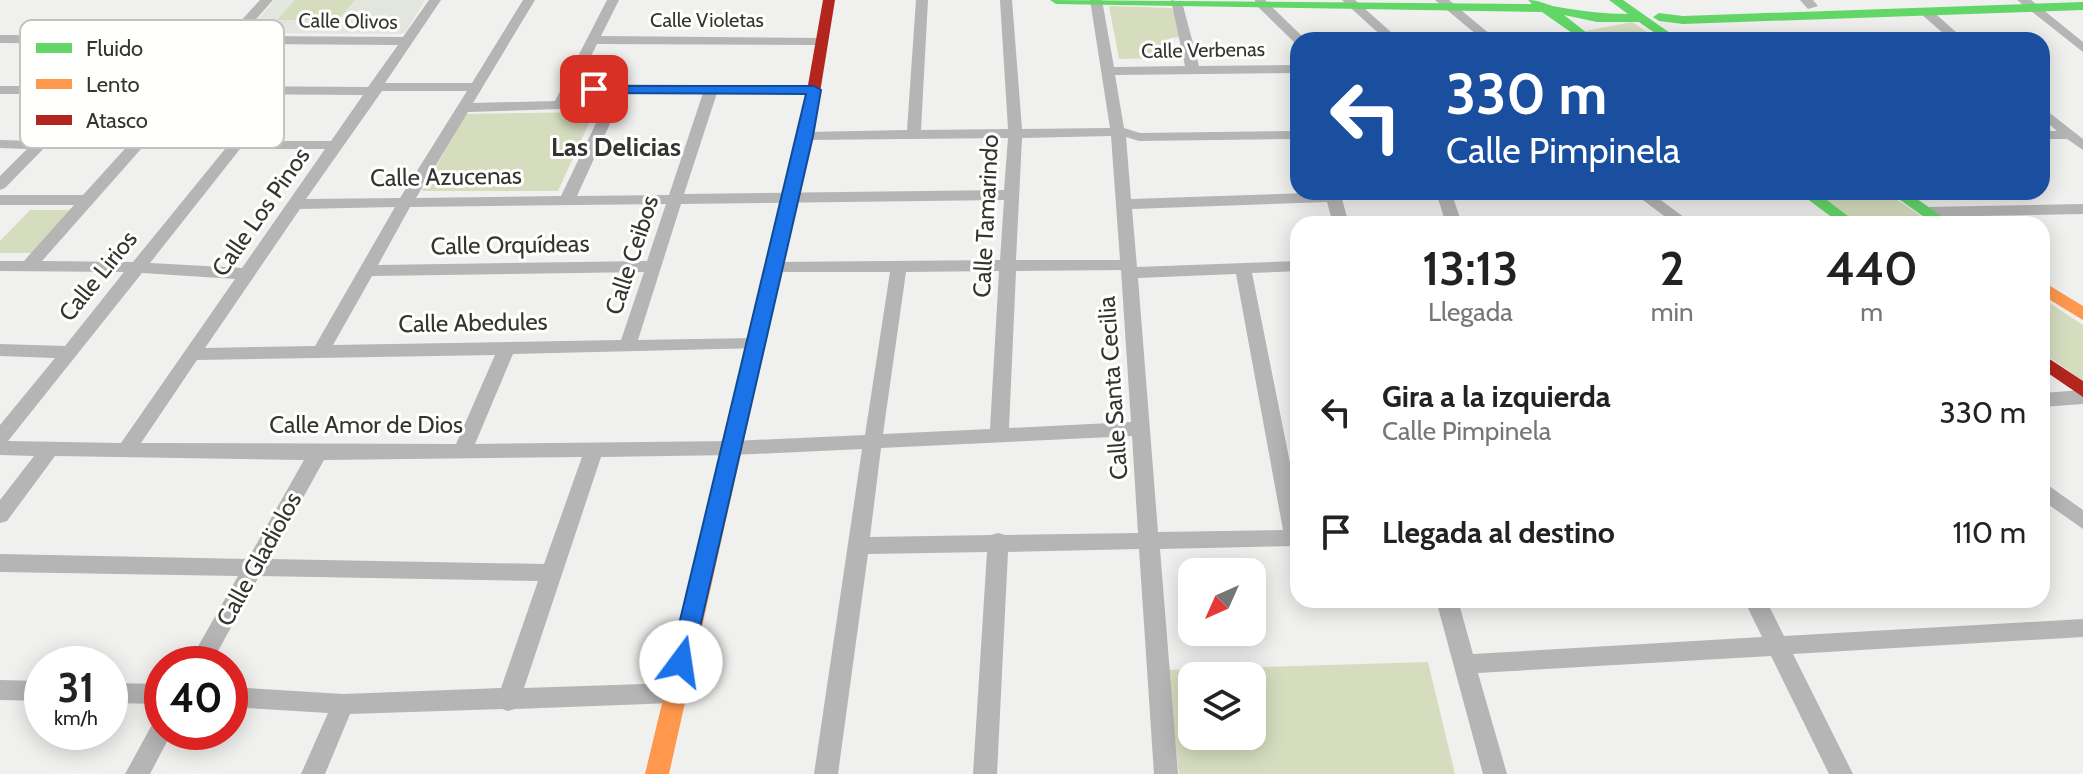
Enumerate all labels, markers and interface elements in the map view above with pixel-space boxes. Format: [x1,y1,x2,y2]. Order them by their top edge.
street label: Calle Olivos [298,8,398,34]
street label: Calle Violetas [650,8,764,32]
legend [20,20,284,148]
text: Fluido [86,35,143,62]
street label: Calle Verbenas [1141,37,1265,63]
pin [560,55,628,123]
text: 330 m [1446,60,1607,128]
icon: left [1314,64,1418,168]
icon: arrive [572,67,616,111]
text: Lento [86,71,140,98]
text: Atasco [86,107,148,134]
text: Calle Pimpinela [1446,128,1680,172]
district label: Las Delicias [551,131,681,163]
street label: Calle Tamarindo [967,134,1004,298]
street label: Calle Los Pinos [205,142,316,282]
street label: Calle Azucenas [370,161,522,192]
street label: Calle Ceibos [599,192,664,318]
street label: Calle Lirios [52,224,143,327]
street label: Calle Orquídeas [430,229,590,260]
text: 13:13 [1422,239,1518,297]
text: 2 [1659,239,1685,297]
text: 440 [1826,239,1918,297]
street label: Calle Santa Cecilia [1092,295,1133,481]
text: Llegada [1428,296,1513,328]
text: min [1651,296,1694,328]
text: m [1860,296,1883,328]
street label: Calle Abedules [398,307,548,338]
text: Gira a la izquierda [1382,378,1611,415]
icon: left [1314,390,1358,434]
text: 330 m [1940,394,2026,431]
street label: Calle Amor de Dios [269,410,463,439]
text: Calle Pimpinela [1382,415,1551,447]
street label: Calle Gladiolos [210,487,307,631]
icon: arrive [1314,510,1358,554]
text: Llegada al destino [1382,514,1615,551]
text: 110 m [1952,514,2026,551]
north arrow [1178,558,1266,646]
map controls [1178,558,1266,750]
position arrow [639,620,723,704]
speed limit sign: 40 [144,646,248,750]
button: layers [1178,662,1266,750]
text: 31 [58,663,94,712]
text: km/h [54,706,98,730]

